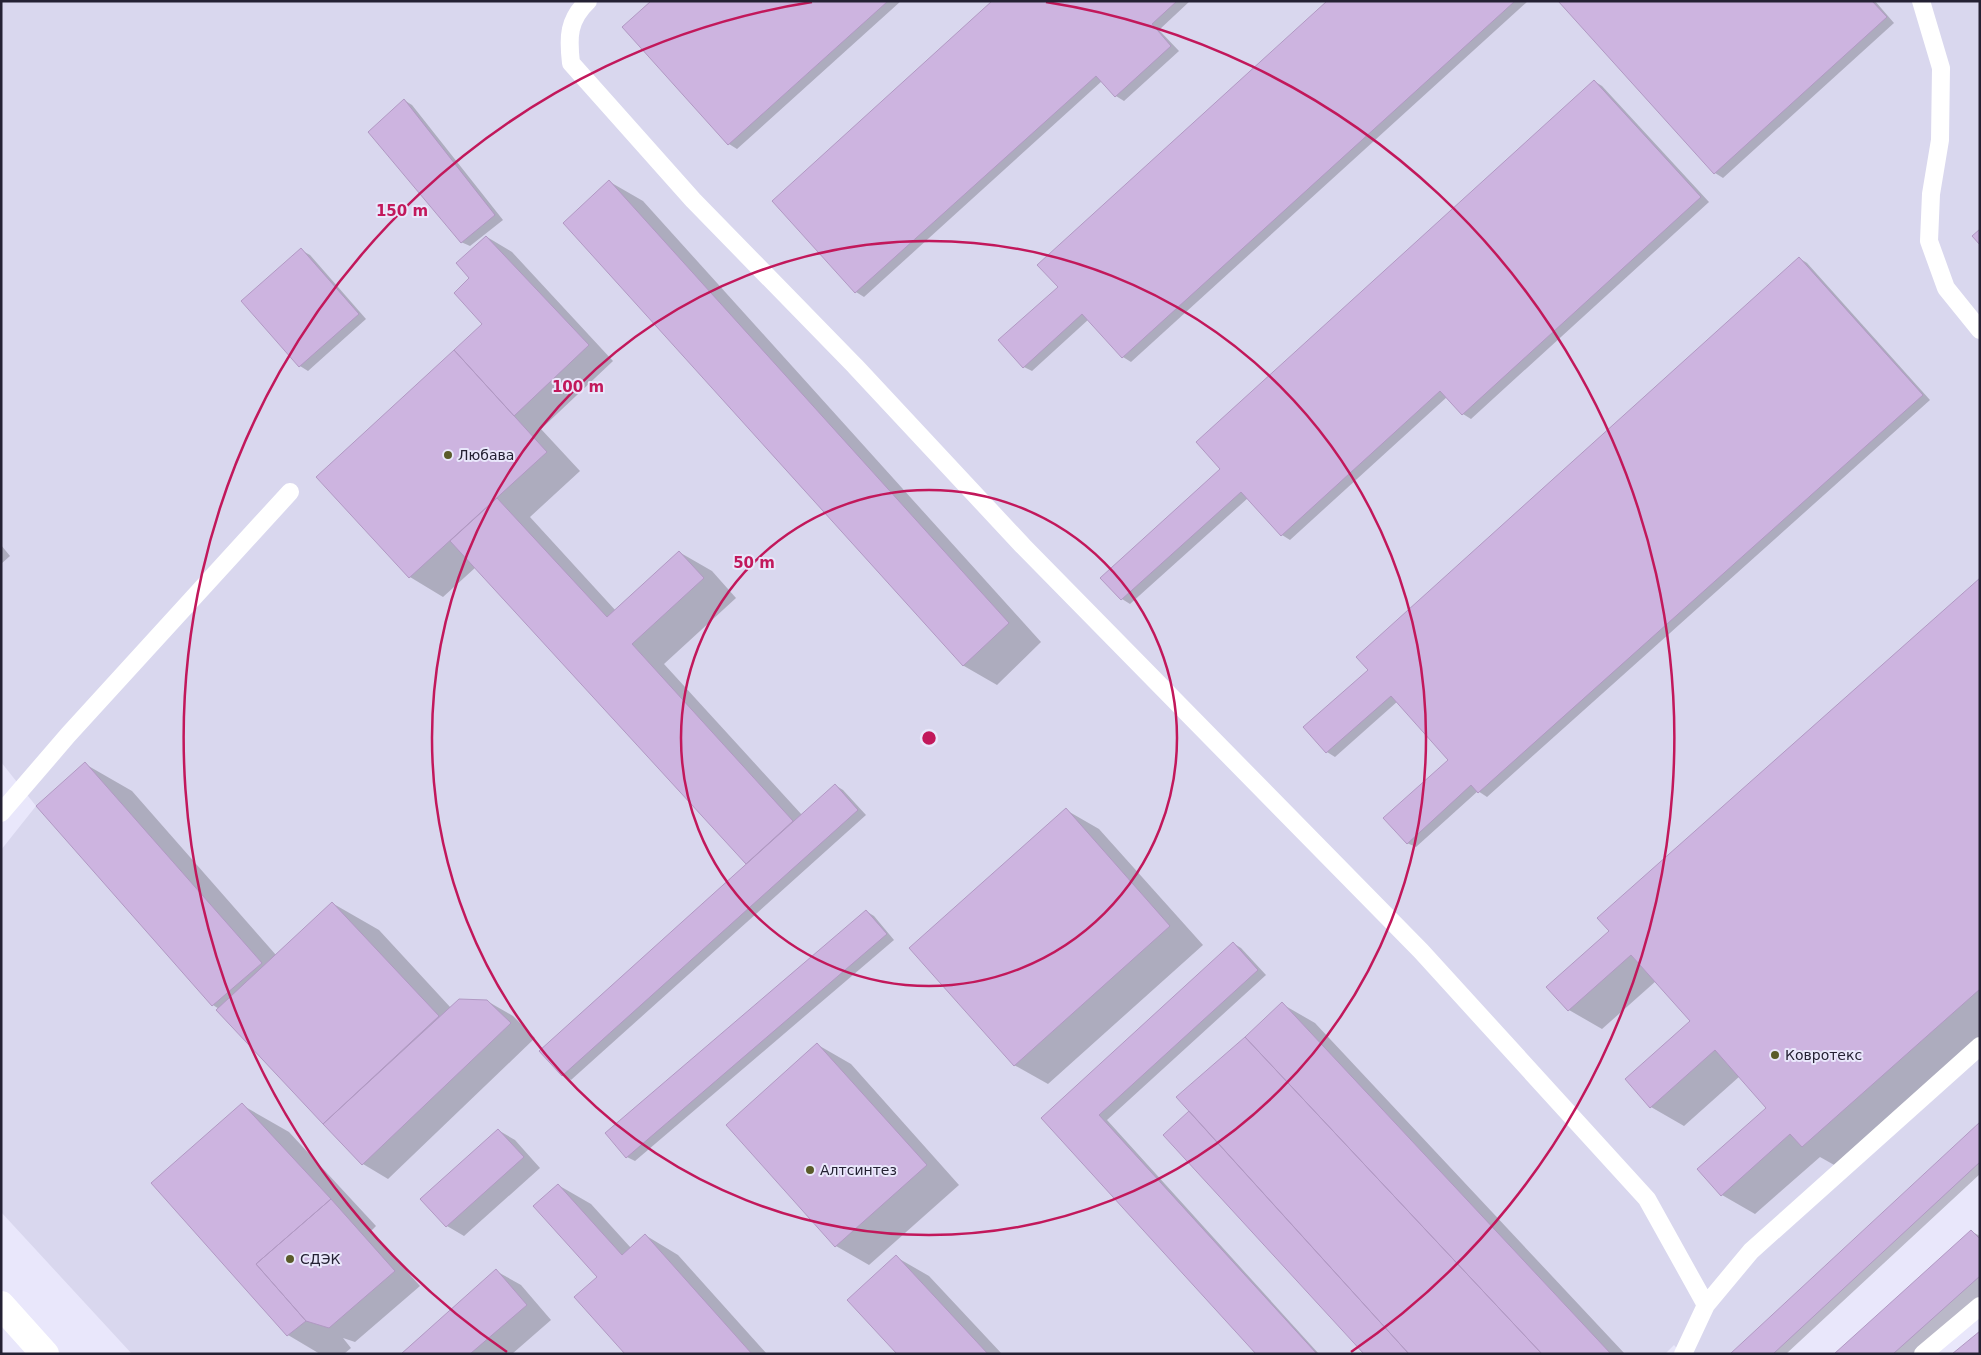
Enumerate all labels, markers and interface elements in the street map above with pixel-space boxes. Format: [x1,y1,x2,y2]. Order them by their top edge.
text: 150 m [376,202,428,220]
text: 100 m [552,378,604,396]
place label: Любава [458,447,514,463]
marker: Любава [442,449,454,461]
text: 50 m [733,554,775,572]
centre of rings [920,729,938,747]
place label: Ковротекс [1785,1047,1862,1063]
marker: Ковротекс [1769,1049,1781,1061]
place label: Алтсинтез [820,1162,897,1178]
marker: Алтсинтез [804,1164,816,1176]
place label: СДЭК [300,1251,340,1267]
marker: СДЭК [284,1253,296,1265]

